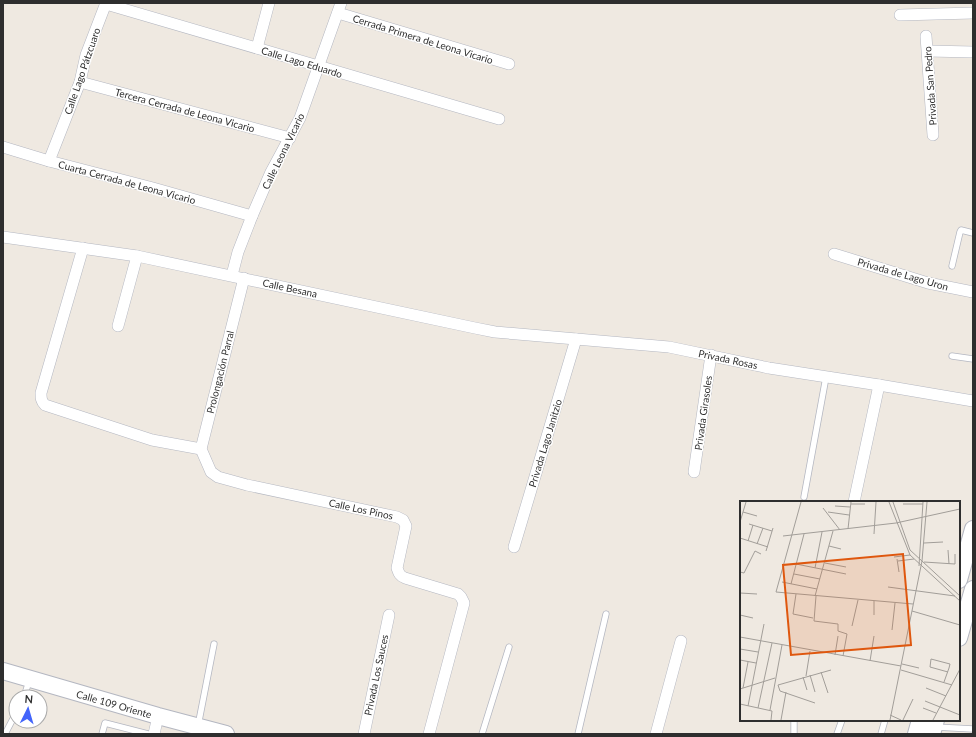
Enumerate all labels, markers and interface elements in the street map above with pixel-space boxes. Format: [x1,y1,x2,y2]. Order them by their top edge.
street label: Cerrada Primera de Leona Vicario [351,12,495,66]
street label: Calle Lago Pátzcuaro [62,26,103,116]
street label: Calle Lago Eduardo [260,44,344,80]
street label: Privada San Pedro [921,46,939,126]
street label: Tercera Cerrada de Leona Vicario [114,86,256,135]
street label: Calle Leona Vicario [259,111,307,191]
street label: Cuarta Cerrada de Leona Vicario [57,158,197,206]
street label: Privada de Lago Uron [856,255,950,293]
street label: Calle Besana [261,276,319,300]
street label: Prolongación Parral [204,329,236,415]
street label: Privada Rosas [697,347,759,371]
street label: Privada Girasoles [692,375,714,451]
street label: Privada Lago Janitzio [526,397,564,488]
street label: Calle Los Pinos [328,496,394,522]
inset map [740,501,960,721]
street label: Privada Los Sauces [362,633,390,717]
street label: Calle 109 Oriente [75,688,153,720]
north arrow [8,689,48,729]
text: N [24,692,34,705]

